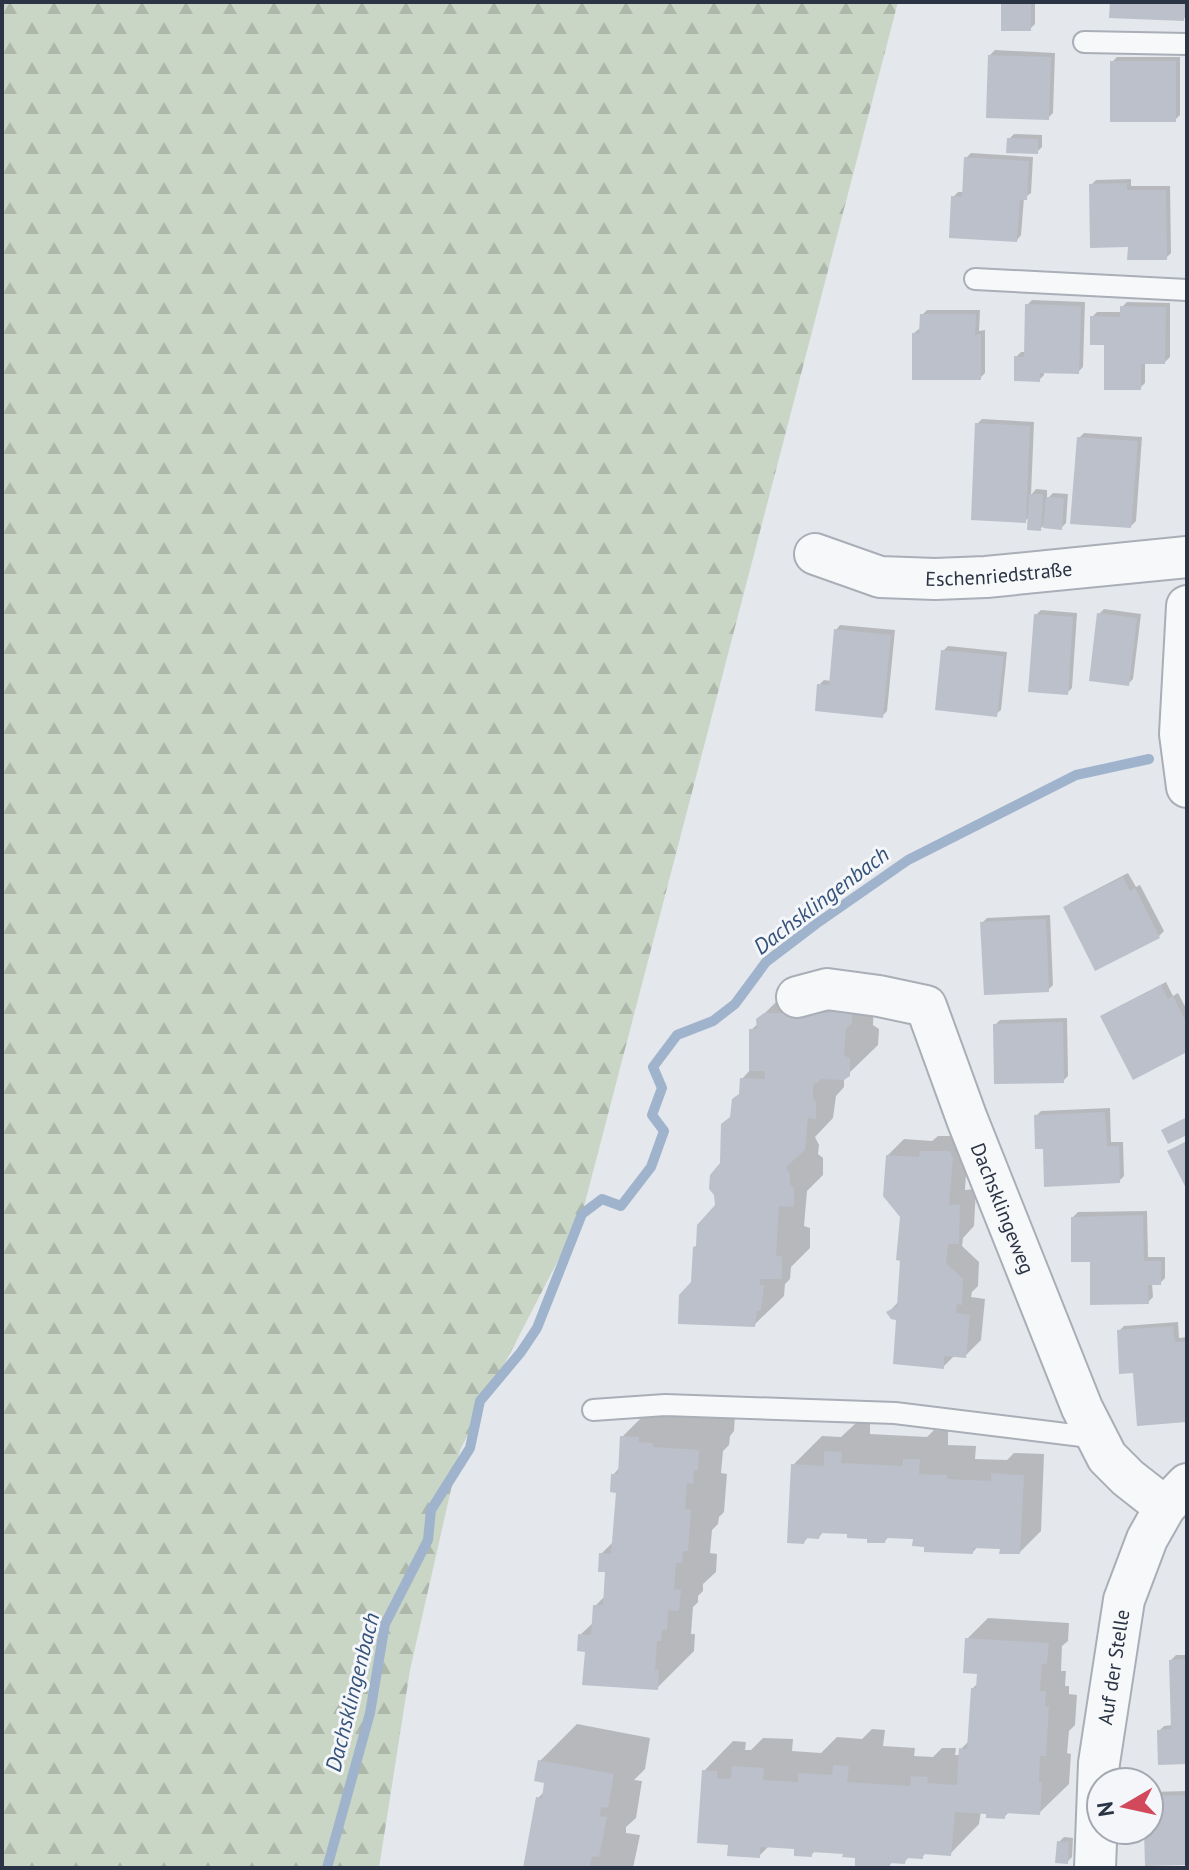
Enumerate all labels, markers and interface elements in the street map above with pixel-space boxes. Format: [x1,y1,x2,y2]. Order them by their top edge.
street label: Eschenriedstraße [925,555,1074,592]
water label: Dachsklingenbach [748,840,894,960]
street label: Dachsklingeweg [965,1139,1040,1278]
street label: Auf der Stelle [1092,1608,1135,1727]
water label: Dachsklingenbach [319,1610,385,1774]
north arrow [1085,1766,1165,1846]
text: N [1090,1800,1120,1818]

